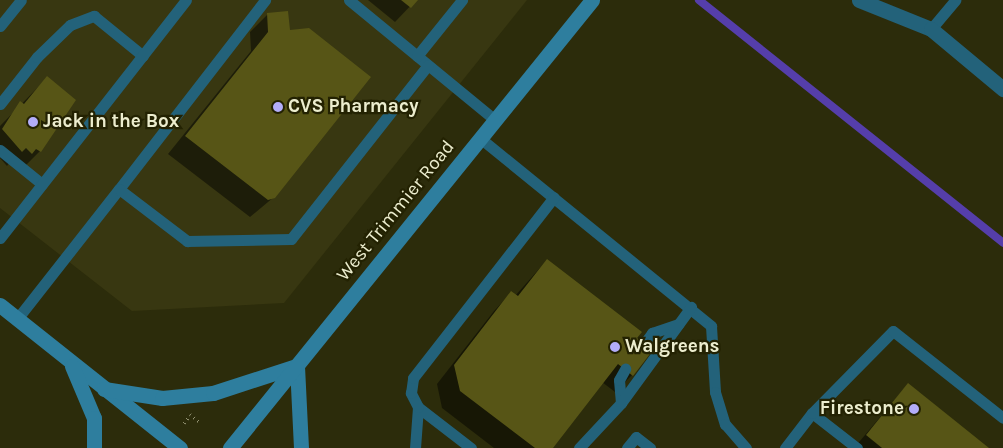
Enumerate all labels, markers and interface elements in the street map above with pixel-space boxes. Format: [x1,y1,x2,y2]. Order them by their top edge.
place label: CVS Pharmacy [288,96,419,118]
marker: CVS Pharmacy [272,101,284,113]
place label: Jack in the Box [43,111,179,133]
marker: Jack in the Box [27,116,39,128]
street label: West Trimmier Road [332,136,460,286]
place label: Walgreens [625,336,720,358]
marker: Walgreens [609,341,621,353]
place label: Firestone [820,398,904,420]
marker: Firestone [908,403,920,415]

